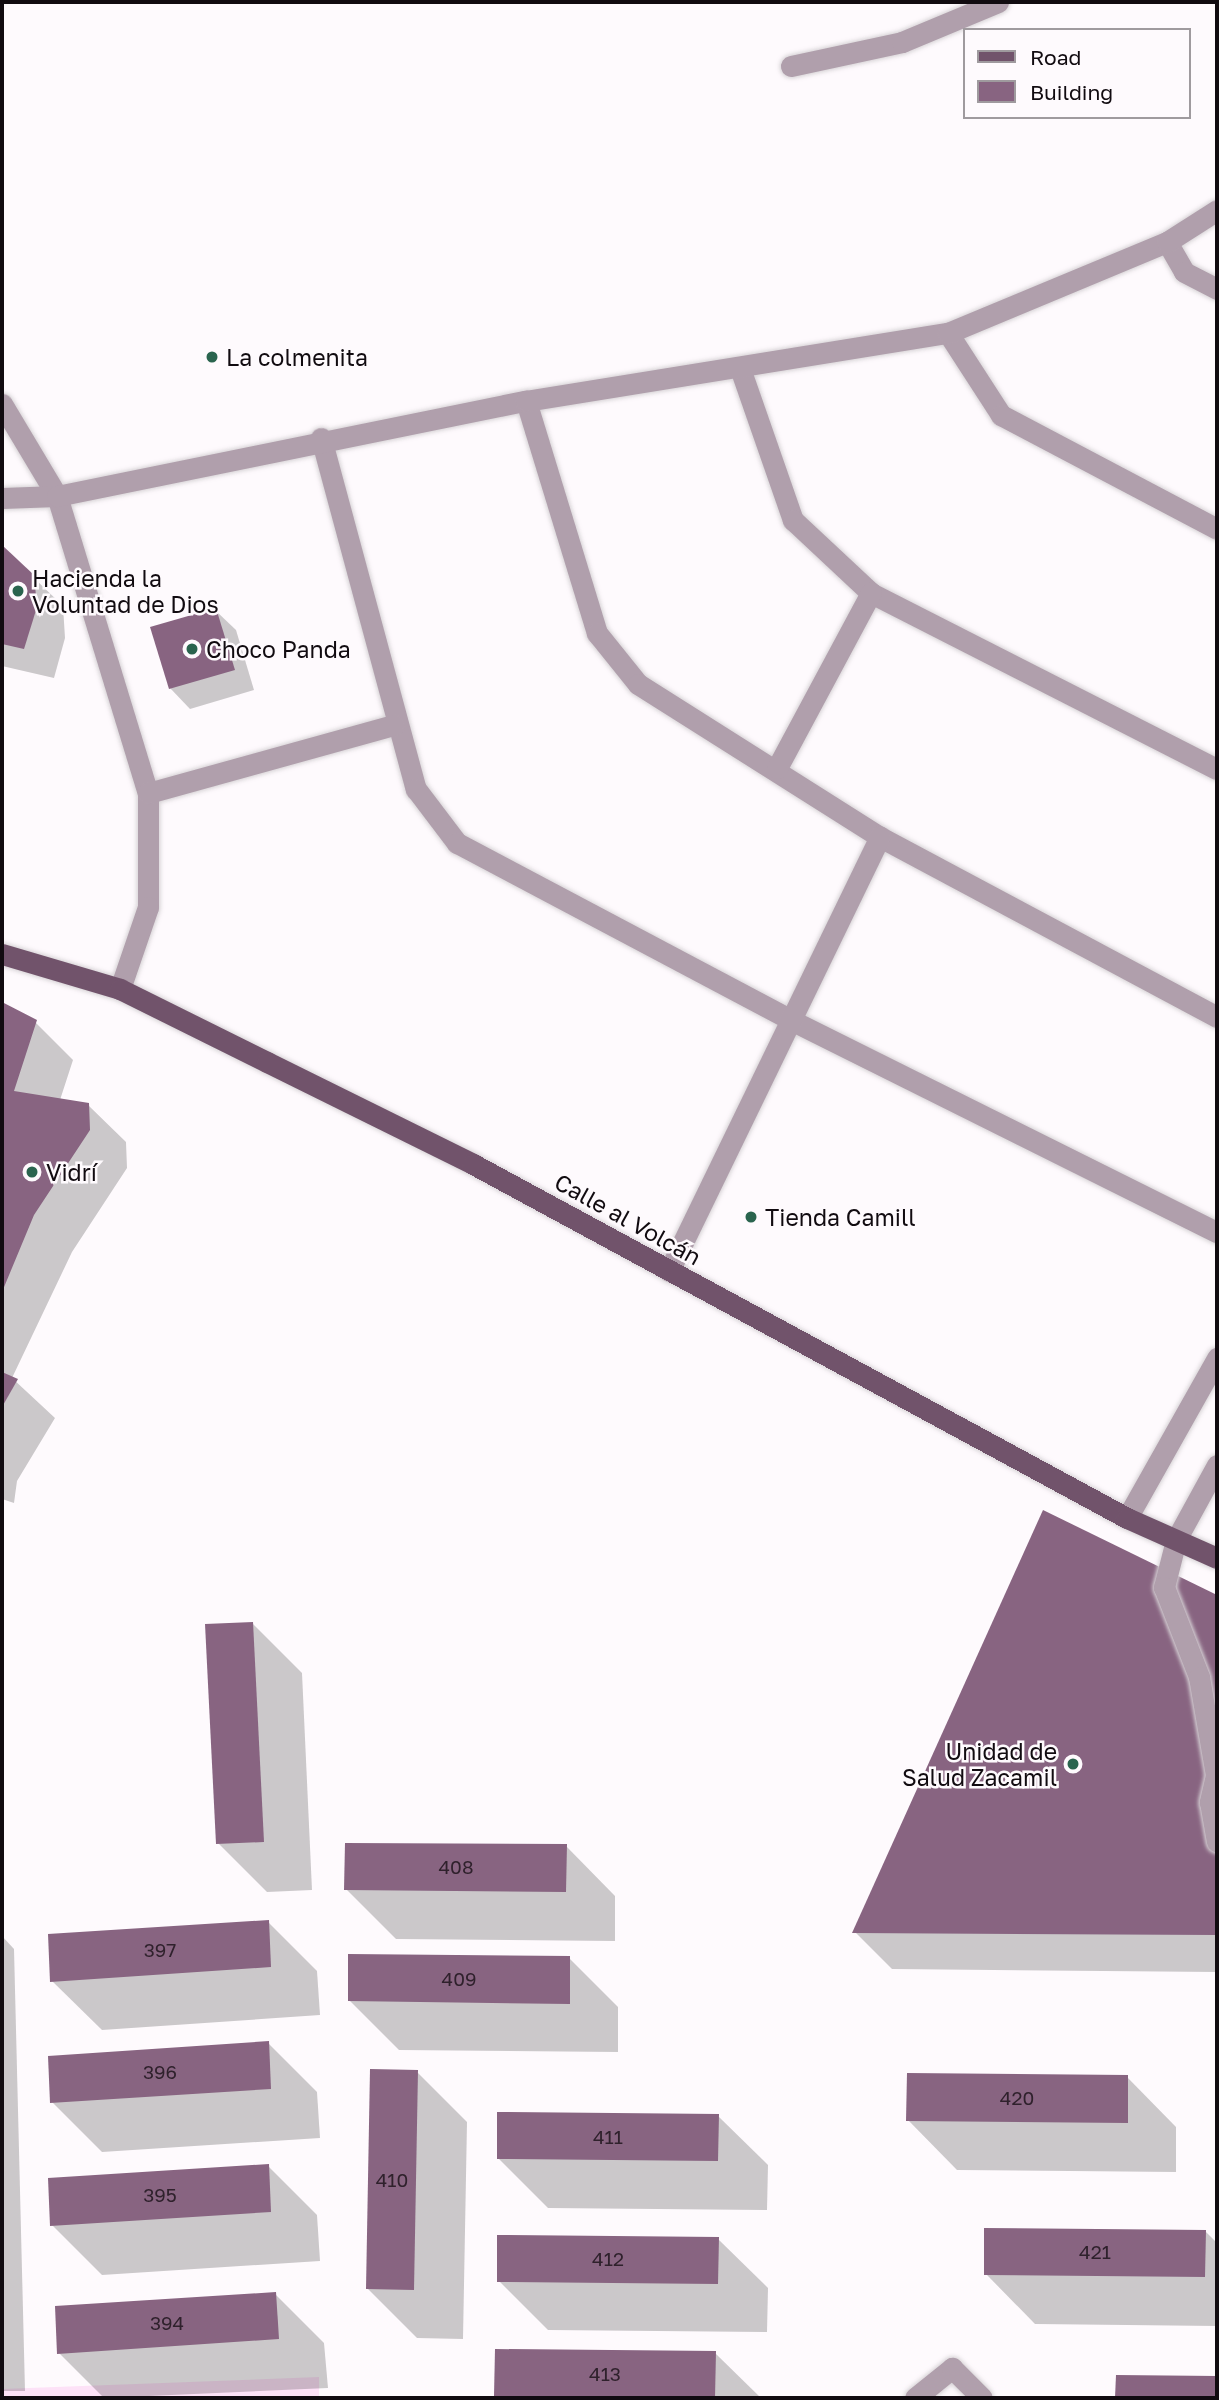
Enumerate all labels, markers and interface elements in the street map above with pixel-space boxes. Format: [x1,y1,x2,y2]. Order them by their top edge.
legend [964,28,1191,119]
text: Road [1030,44,1081,70]
text: Building [1030,79,1113,105]
place label: La colmenita [226,343,368,371]
marker: La colmenita [204,349,220,365]
place label: Hacienda la Voluntad de Dios [32,564,219,618]
marker: Hacienda la Voluntad de Dios [10,583,26,599]
place label: Choco Panda [206,635,351,663]
marker: Choco Panda [184,641,200,657]
place label: Vidrí [46,1158,97,1186]
marker: Vidrí [24,1164,40,1180]
street label: Calle al Volcán [550,1167,706,1271]
place label: Tienda Camill [765,1203,916,1231]
marker: Tienda Camill [743,1209,759,1225]
place label: Unidad de Salud Zacamil [902,1737,1057,1791]
marker: Unidad de Salud Zacamil [1063,1754,1083,1774]
house number: 408 [439,1856,473,1878]
house number: 397 [144,1939,176,1961]
house number: 409 [442,1968,476,1990]
house number: 396 [143,2061,177,2083]
house number: 420 [1000,2087,1034,2109]
house number: 411 [593,2126,623,2148]
house number: 410 [376,2169,408,2191]
house number: 395 [143,2184,177,2206]
house number: 421 [1079,2241,1111,2263]
house number: 412 [592,2248,624,2270]
house number: 394 [150,2312,184,2334]
house number: 413 [589,2363,621,2385]

